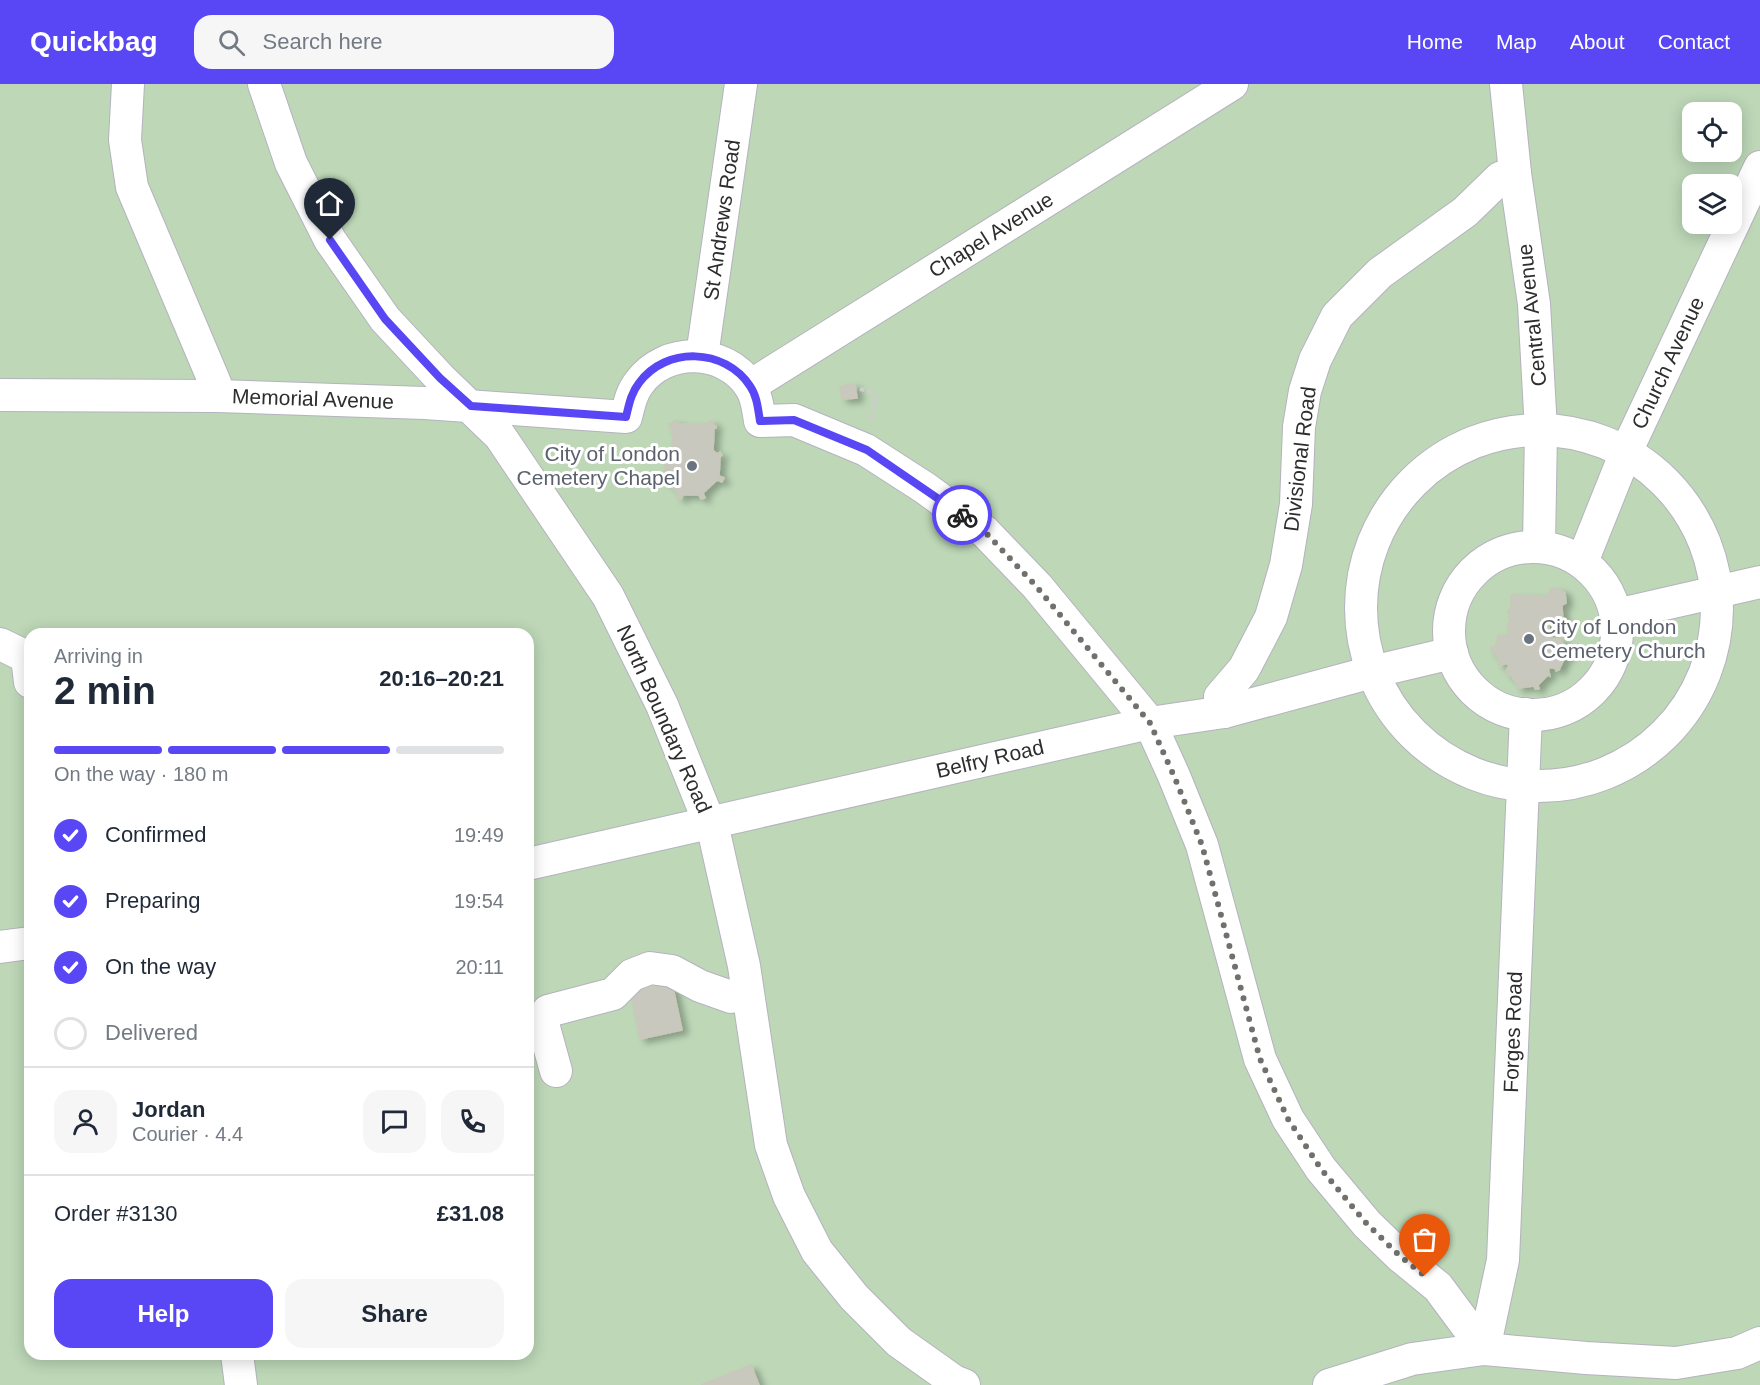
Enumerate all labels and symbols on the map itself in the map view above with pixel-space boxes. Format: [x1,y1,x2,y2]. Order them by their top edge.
street label: St Andrews Road [699,138,744,302]
pin [304,178,355,240]
street label: Chapel Avenue [924,187,1057,282]
street label: Central Avenue [1513,243,1550,387]
street label: Church Avenue [1627,293,1708,433]
street label: Memorial Avenue [232,384,394,413]
street label: Divisional Road [1279,385,1320,533]
place label: City of London Cemetery Chapel [517,442,680,489]
marker: City of London Cemetery Chapel [685,459,699,473]
courier [932,485,992,545]
place label: City of London Cemetery Church [1541,615,1706,662]
street label: North Boundary Road [613,621,716,816]
marker: City of London Cemetery Church [1522,632,1536,646]
street label: Belfry Road [934,735,1046,782]
street label: Forges Road [1499,971,1526,1093]
pin [1399,1214,1450,1276]

